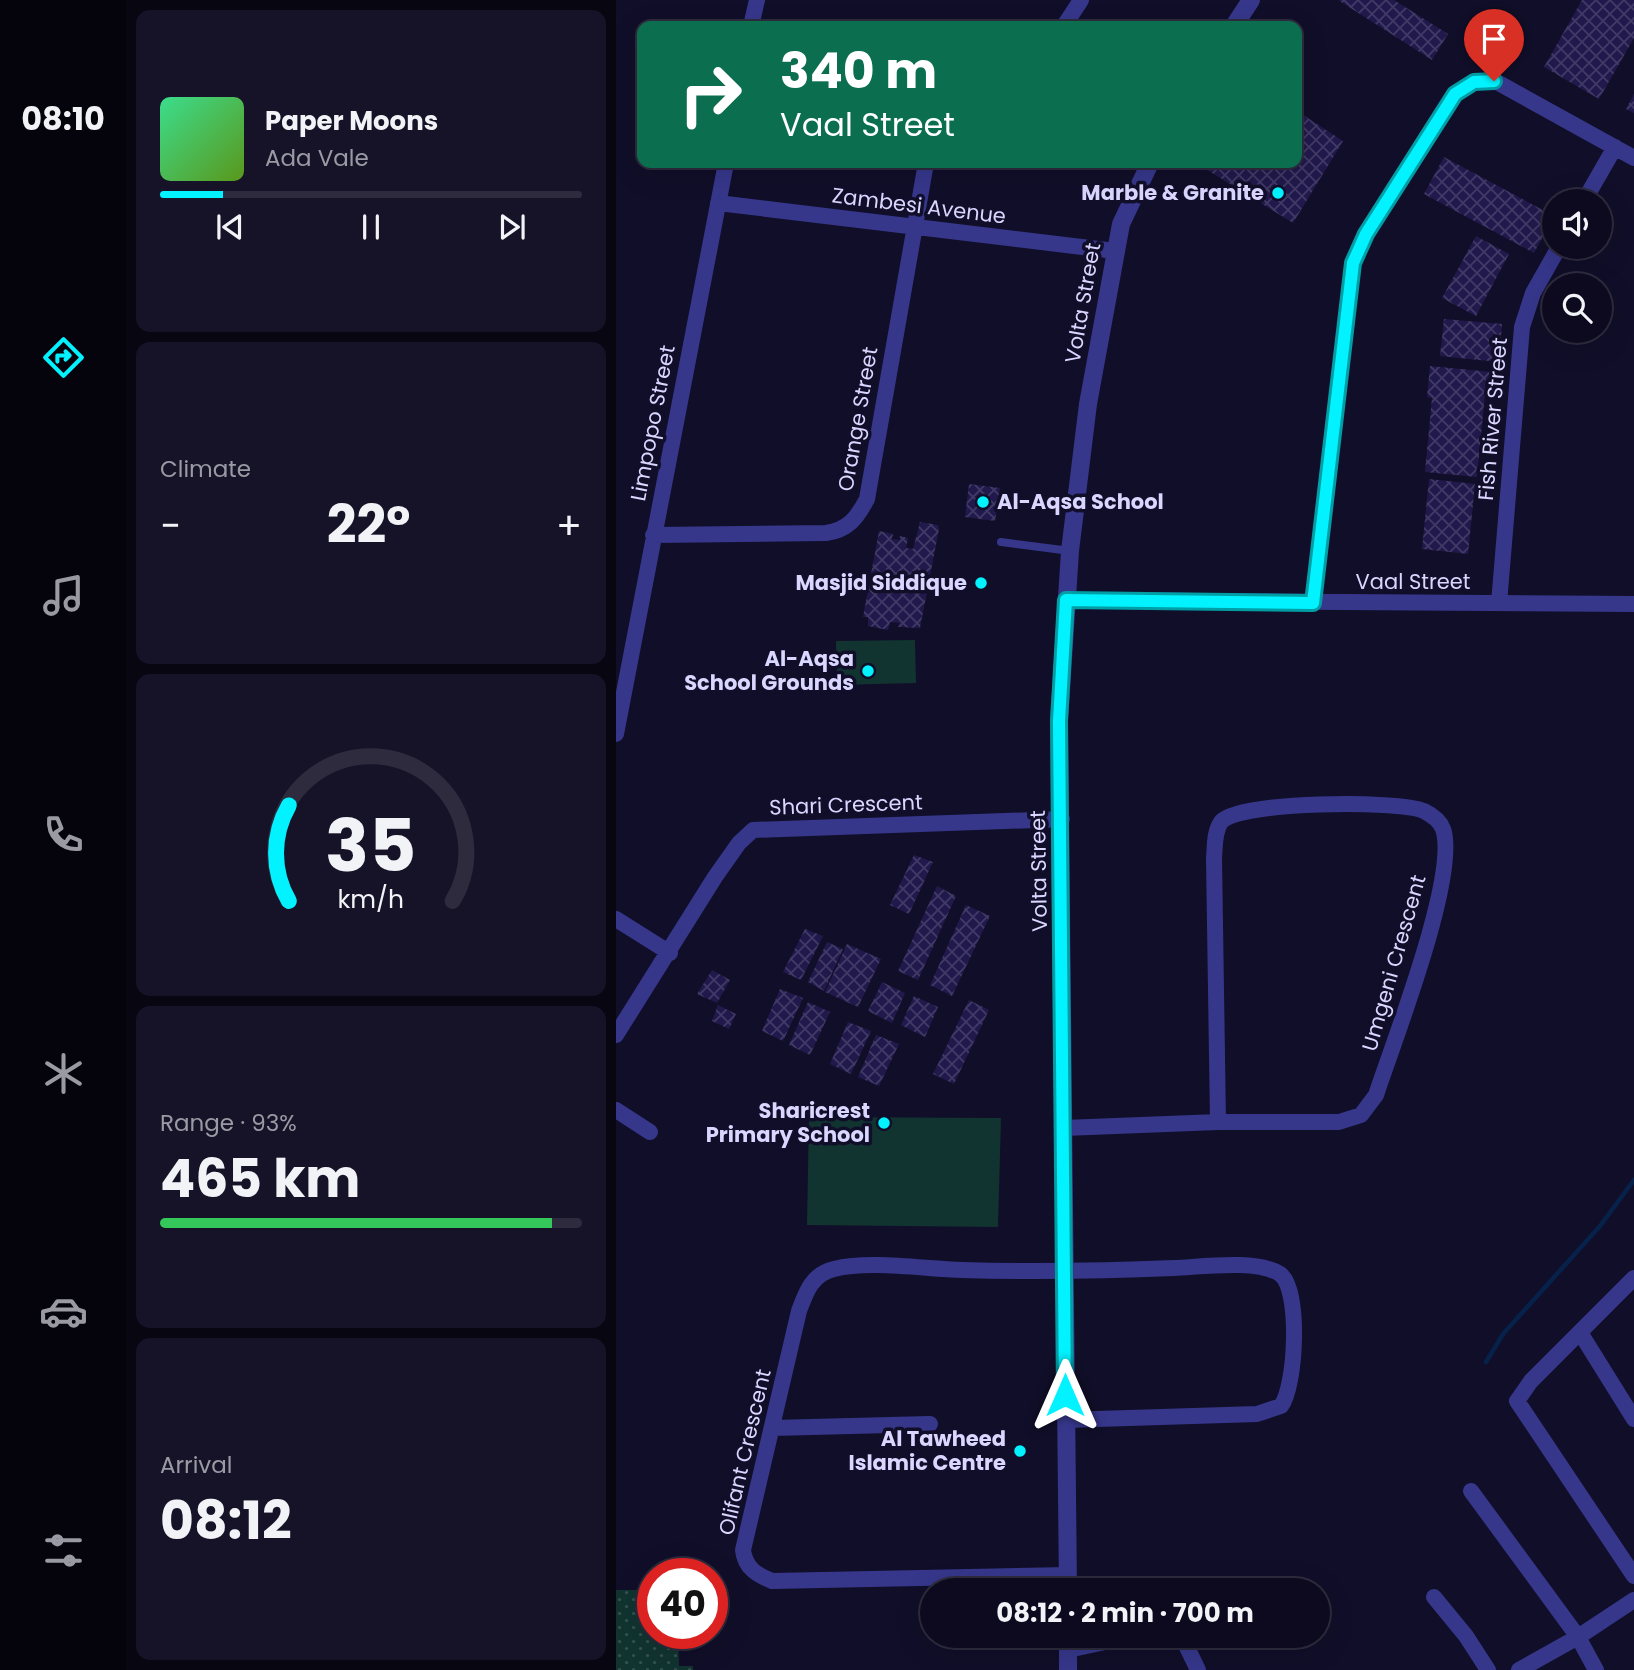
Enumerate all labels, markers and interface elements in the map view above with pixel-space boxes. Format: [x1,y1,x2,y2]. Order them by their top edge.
pin [1464,9,1524,81]
icon: arrive [1475,20,1513,58]
text: 340 m [780,37,937,105]
icon: right [665,49,756,140]
text: 08:10 [21,96,105,141]
text: Vaal Street [780,102,955,147]
text: Paper Moons [265,103,438,139]
text: Ada Vale [265,142,369,174]
place label: Marble & Granite [1081,178,1264,207]
street label: Zambesi Avenue [830,180,1008,231]
marker: Marble & Granite [1270,185,1286,201]
map controls [1542,189,1612,343]
button: sound [1542,189,1612,259]
icon: previous [211,208,249,246]
icon: pause [352,208,390,246]
icon: next [493,208,531,246]
street label: Volta Street [1058,240,1107,365]
button: search [1542,273,1612,343]
icon: directions [39,333,88,382]
street label: Fish River Street [1471,336,1514,502]
street label: Limpopo Street [623,342,682,503]
street label: Orange Street [831,344,884,493]
text: Climate [160,453,251,485]
place label: Al-Aqsa School [997,487,1164,516]
text: 22° [327,488,410,561]
marker: Al-Aqsa School [975,494,991,510]
text: − [160,499,181,552]
text: + [556,499,582,552]
street label: Vaal Street [1356,567,1470,596]
place label: Masjid Siddique [795,568,967,597]
icon: music [39,571,88,620]
marker: Masjid Siddique [973,575,989,591]
place label: Al-Aqsa School Grounds [684,644,854,697]
marker: Al-Aqsa School Grounds [860,663,876,679]
street label: Shari Crescent [769,787,923,822]
text: 35 [325,795,417,896]
icon: phone [39,810,88,859]
street label: Volta Street [1023,810,1054,932]
street label: Umgeni Crescent [1354,871,1433,1054]
text: km/h [338,882,404,917]
icon: climate [39,1049,88,1098]
place label: Sharicrest Primary School [706,1096,870,1149]
text: Range · 93% [160,1107,297,1139]
marker: Sharicrest Primary School [876,1115,892,1131]
text: 465 km [160,1142,360,1215]
icon: car [39,1287,88,1336]
position arrow [1028,1358,1102,1432]
street label: Olifant Crescent [711,1366,778,1538]
place label: Al Tawheed Islamic Centre [849,1424,1006,1477]
marker: Al Tawheed Islamic Centre [1012,1443,1028,1459]
text: Arrival [160,1449,232,1481]
text: 08:12 [160,1484,292,1557]
icon: filters [39,1526,88,1575]
speed limit sign: 40 [637,1558,728,1649]
text: 08:12 · 2 min · 700 m [996,1595,1254,1631]

